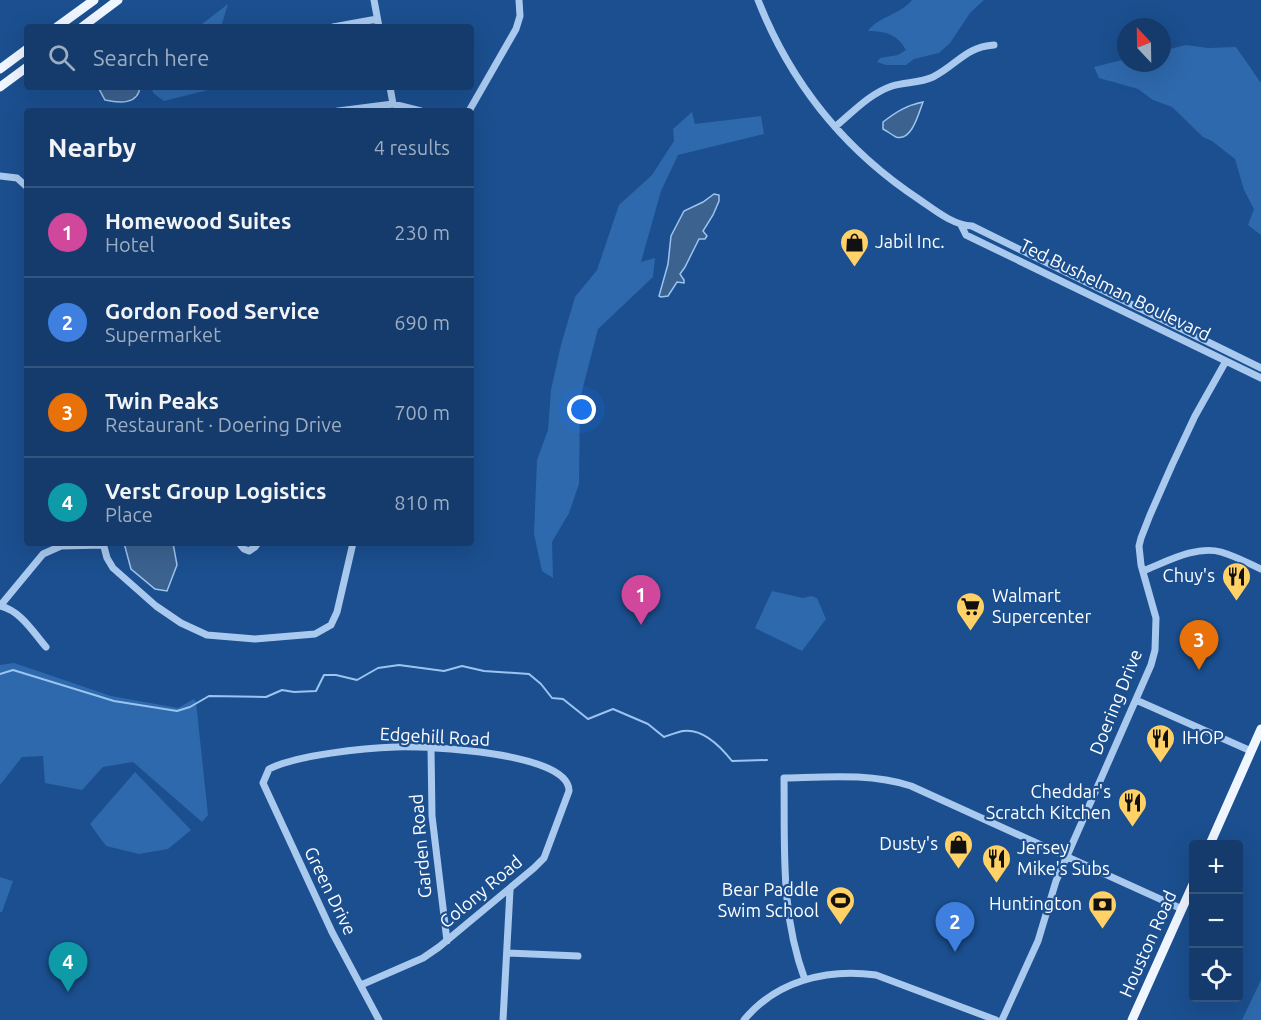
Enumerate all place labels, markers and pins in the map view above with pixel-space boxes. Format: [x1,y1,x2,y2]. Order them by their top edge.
shop icon: Jabil Inc. [838,226,870,268]
place label: Jabil Inc. [875,231,945,251]
restaurant icon: Chuy's [1220,560,1252,602]
place label: Chuy's [1163,565,1215,585]
pin: 1 [622,576,660,625]
place label: Walmart Supercenter [992,585,1091,626]
supermarket icon: Walmart Supercenter [955,590,987,632]
pin: 3 [1180,620,1218,670]
restaurant icon: IHOP [1145,722,1177,764]
place label: IHOP [1182,727,1224,747]
place label: Cheddar's Scratch Kitchen [986,781,1111,822]
restaurant icon: Cheddar's Scratch Kitchen [1116,786,1148,828]
shop icon: Dusty's [943,828,975,870]
place label: Dusty's [879,833,938,853]
place label: Jersey Mike's Subs [1017,837,1110,878]
restaurant icon: Jersey Mike's Subs [980,842,1012,884]
place label: Bear Paddle Swim School [718,879,819,920]
sports icon: Bear Paddle Swim School [824,884,856,926]
bank icon: Huntington [1087,888,1119,930]
place label: Huntington [989,893,1082,913]
pin: 2 [936,902,974,952]
pin: 4 [48,942,88,992]

